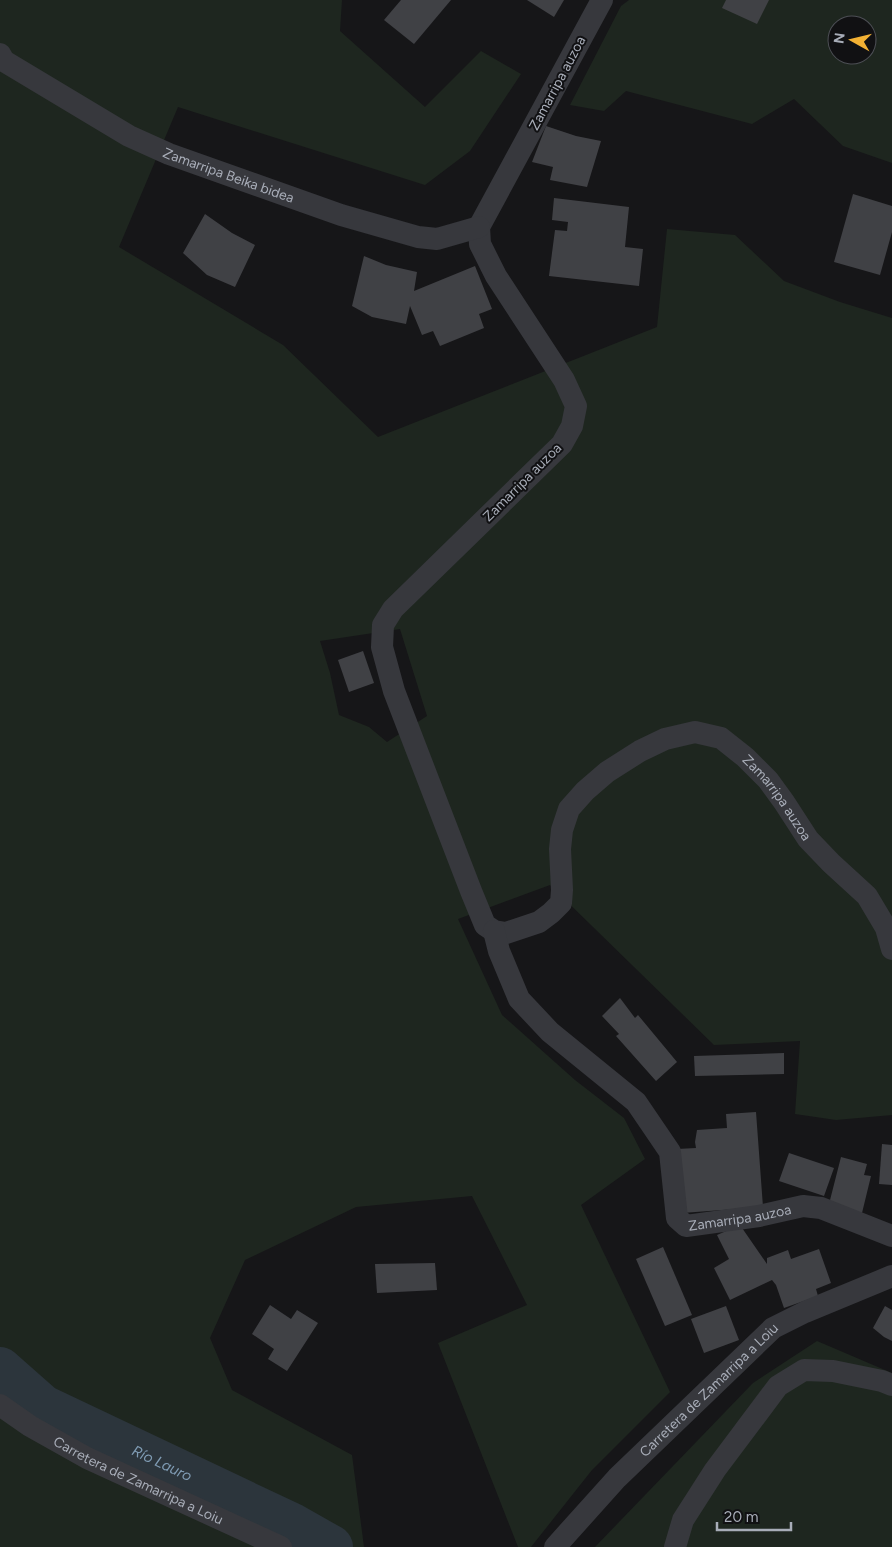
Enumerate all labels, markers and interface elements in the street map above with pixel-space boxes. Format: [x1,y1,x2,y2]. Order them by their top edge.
north arrow [827,15,877,65]
text: N [830,32,849,45]
street label: Zamarripa auzoa [526,33,589,133]
street label: Zamarripa Beika bidea [160,144,296,207]
street label: Zamarripa auzoa [480,440,565,525]
street label: Zamarripa auzoa [739,751,815,844]
street label: Zamarripa auzoa [687,1201,793,1235]
street label: Carretera de Zamarripa a Loiu [636,1320,782,1461]
street label: Carretera de Zamarripa a Loiu [50,1433,226,1528]
water label: Río Lauro [129,1441,195,1485]
scale bar [717,1500,791,1532]
text: 20 m [724,1508,758,1526]

